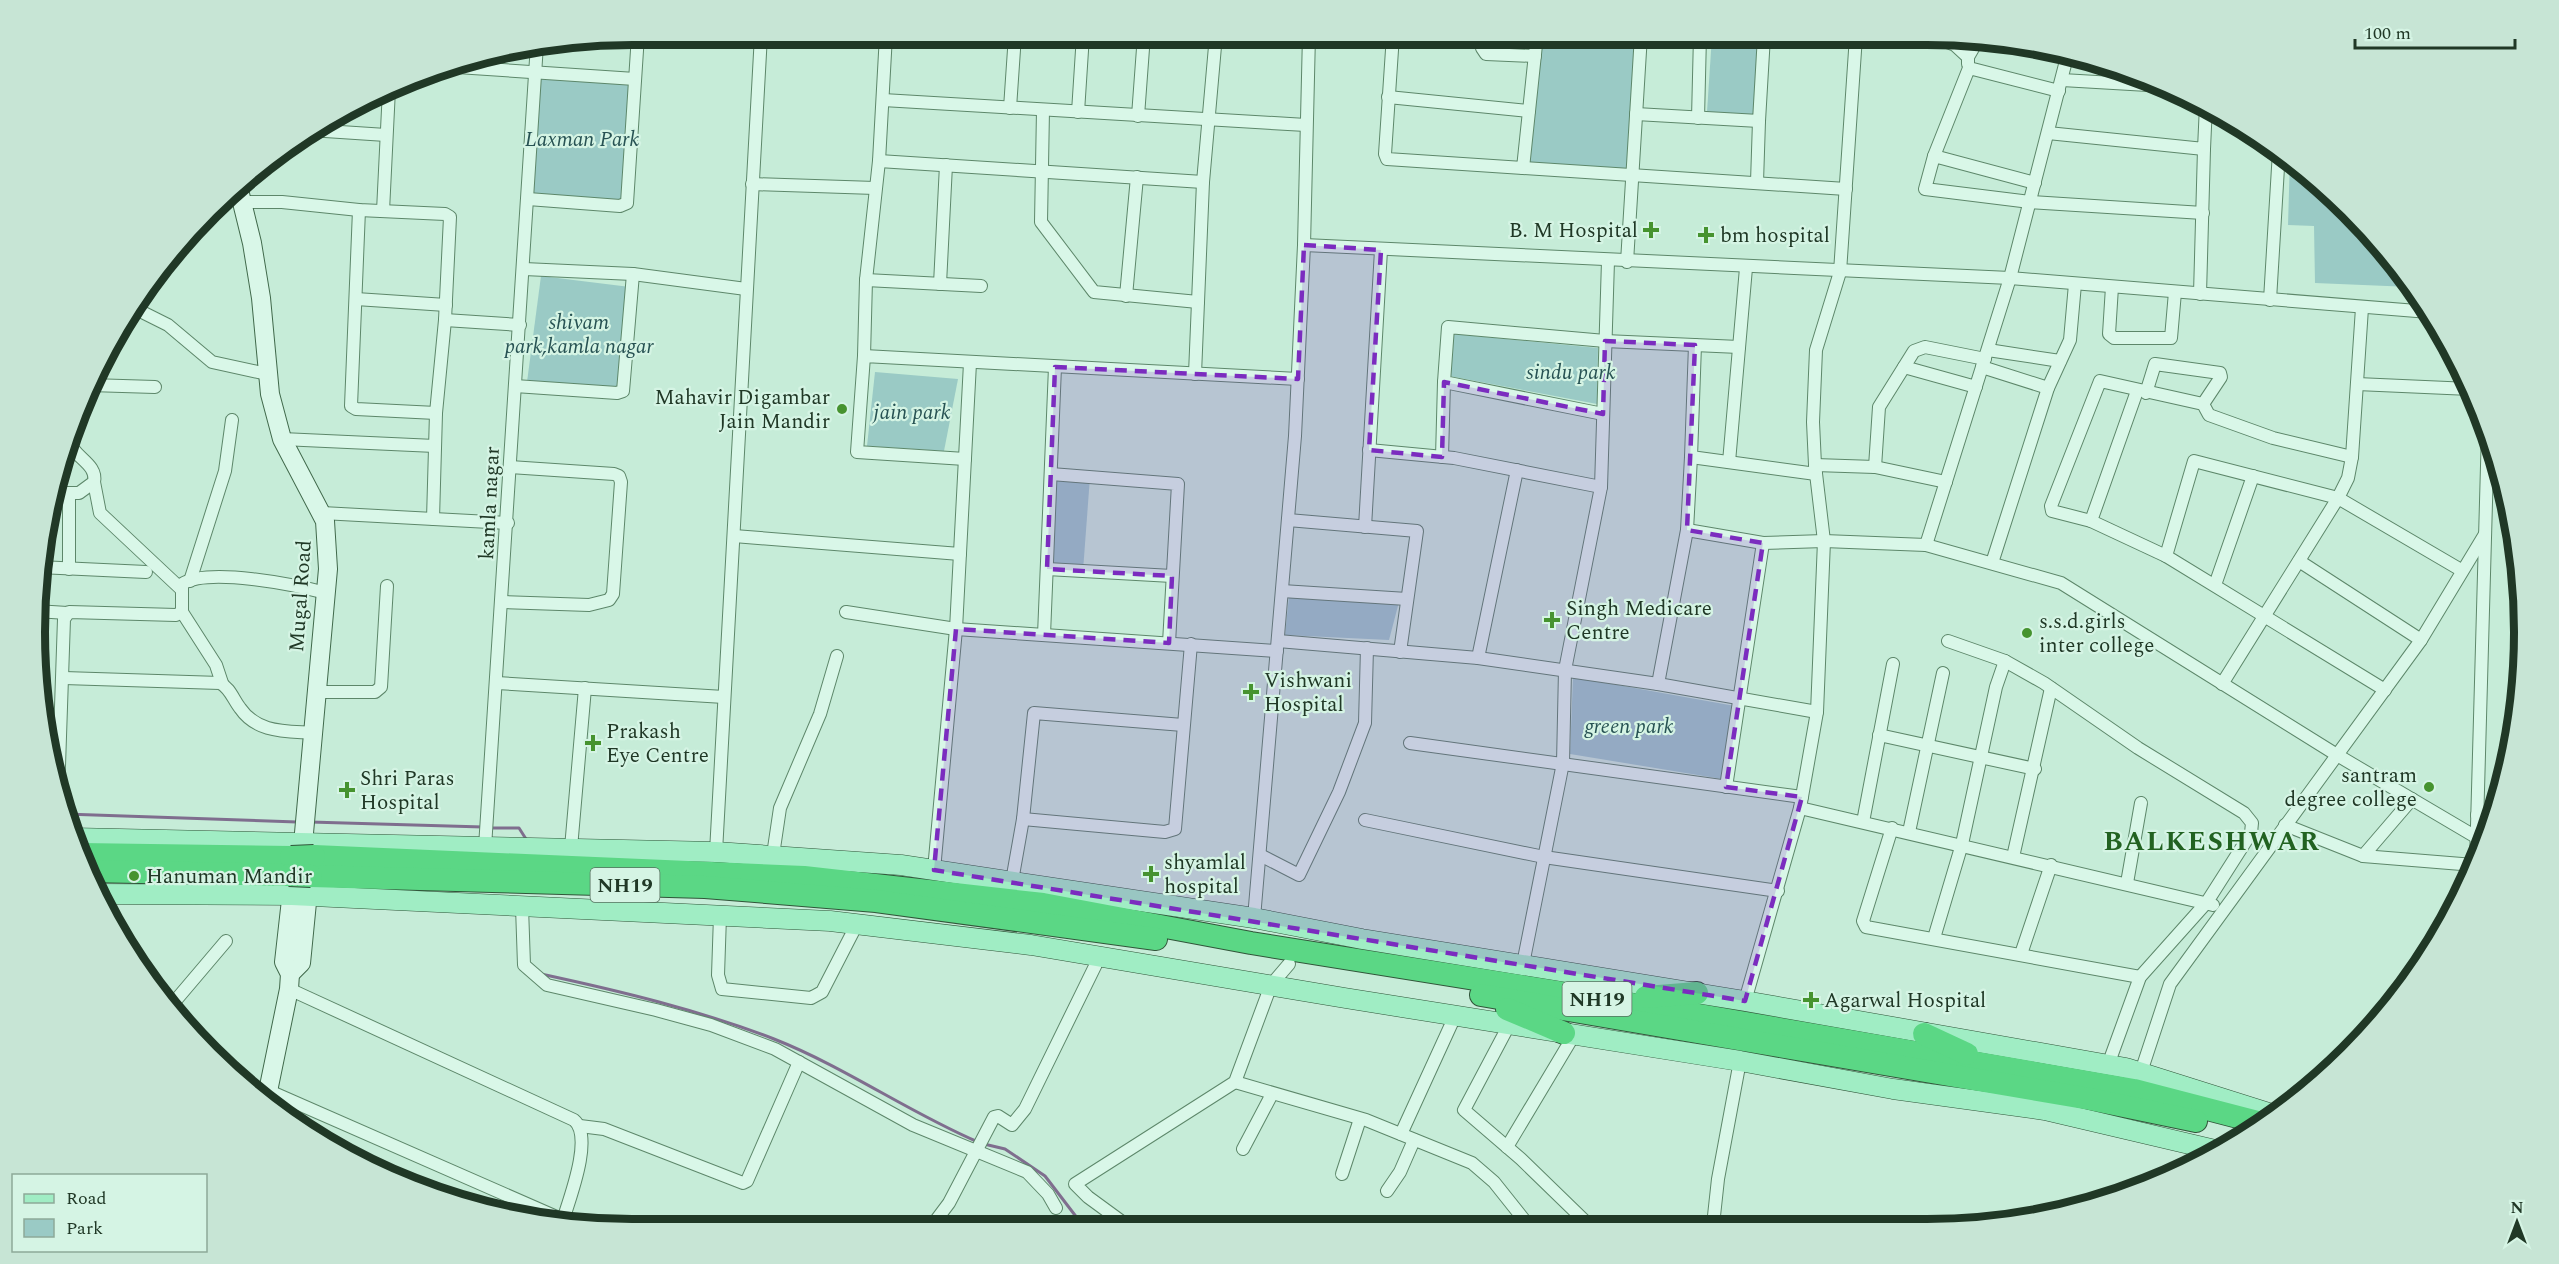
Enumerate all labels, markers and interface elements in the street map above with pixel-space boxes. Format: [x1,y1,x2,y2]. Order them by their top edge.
scale bar [2355,12,2516,50]
text: 100 m [2364,20,2411,47]
park label: Laxman Park [525,124,640,156]
place label: B. M Hospital [1509,215,1638,247]
place label: bm hospital [1720,220,1830,252]
marker: B. M Hospital [1642,221,1660,239]
marker: bm hospital [1697,226,1715,244]
park label: shivam park,kamla nagar [503,307,654,363]
park label: sindu park [1526,357,1616,389]
place label: Mahavir Digambar Jain Mandir [654,382,830,438]
park label: jain park [871,397,951,429]
marker: Mahavir Digambar Jain Mandir [835,402,849,416]
street label: kamla nagar [471,446,509,561]
street label: Mugal Road [281,539,321,653]
place label: Singh Medicare Centre [1566,593,1712,649]
place label: s.s.d.girls inter college [2039,606,2154,662]
marker: Singh Medicare Centre [1543,611,1561,629]
marker: s.s.d.girls inter college [2020,626,2034,640]
place label: Vishwani Hospital [1264,665,1352,721]
marker: Vishwani Hospital [1242,683,1260,701]
park label: green park [1584,711,1674,743]
place label: Prakash Eye Centre [606,716,709,772]
marker: Prakash Eye Centre [584,734,602,752]
place label: santram degree college [2285,760,2417,816]
place label: Shri Paras Hospital [360,763,455,819]
marker: santram degree college [2422,780,2436,794]
marker: Shri Paras Hospital [338,781,356,799]
district label: BALKESHWAR [2104,821,2320,863]
place label: shyamlal hospital [1164,847,1246,903]
place label: Hanuman Mandir [146,861,312,893]
marker: shyamlal hospital [1142,865,1160,883]
road number: NH19 [590,868,660,902]
marker: Hanuman Mandir [127,869,141,883]
road number: NH19 [1562,982,1632,1016]
place label: Agarwal Hospital [1824,985,1986,1017]
marker: Agarwal Hospital [1802,991,1820,1009]
legend [12,1174,207,1252]
text: Road [66,1185,107,1212]
north arrow [2487,1192,2547,1252]
text: N [2510,1196,2524,1220]
text: Park [66,1215,103,1242]

